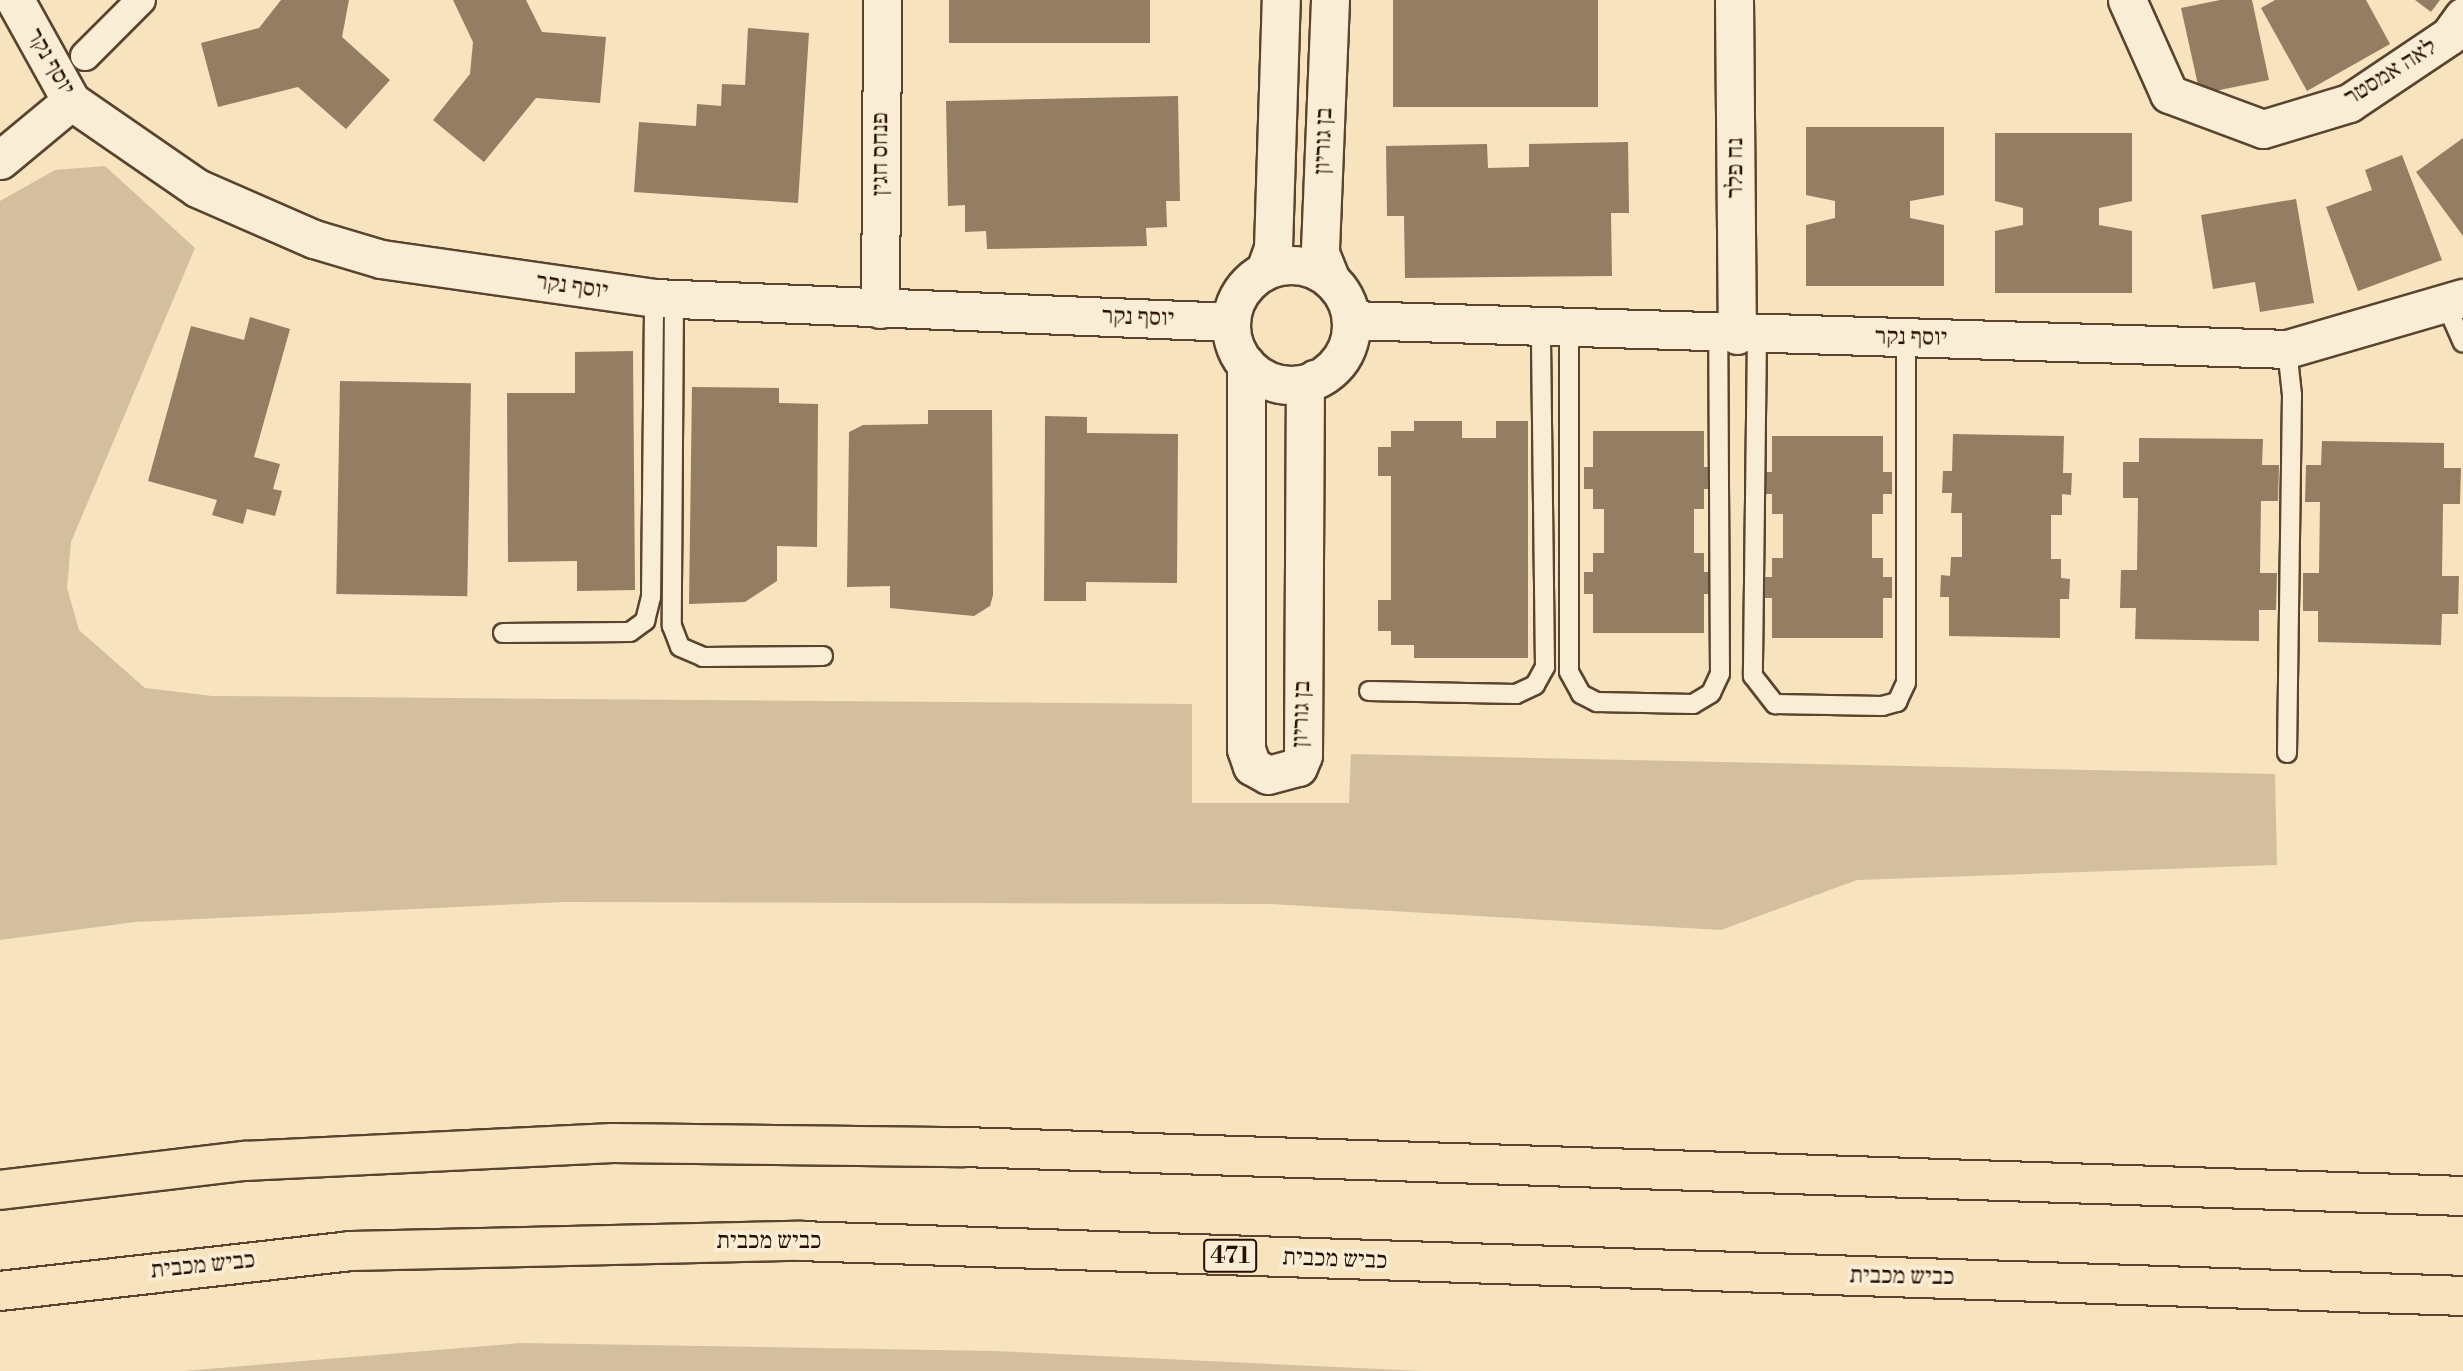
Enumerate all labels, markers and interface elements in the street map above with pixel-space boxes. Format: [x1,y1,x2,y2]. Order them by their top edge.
street label: יוסף נקר [19,24,81,100]
street label: לאה אמסטר [2339,33,2443,113]
street label: בן גוריון [1308,107,1340,175]
street label: פנחס חגין [867,112,895,196]
street label: נח פלר [1722,138,1750,198]
street label: יוסף נקר [534,268,610,306]
street label: יוסף נקר [1101,302,1175,334]
street label: יוסף נקר [1875,323,1947,353]
street label: בן גוריון [1286,680,1318,748]
street label: כביש מכבית [716,1228,822,1256]
road number: 471 [1202,1236,1258,1275]
street label: כביש מכבית [1282,1244,1388,1276]
street label: כביש מכבית [149,1246,257,1286]
street label: כביש מכבית [1849,1262,1955,1292]

